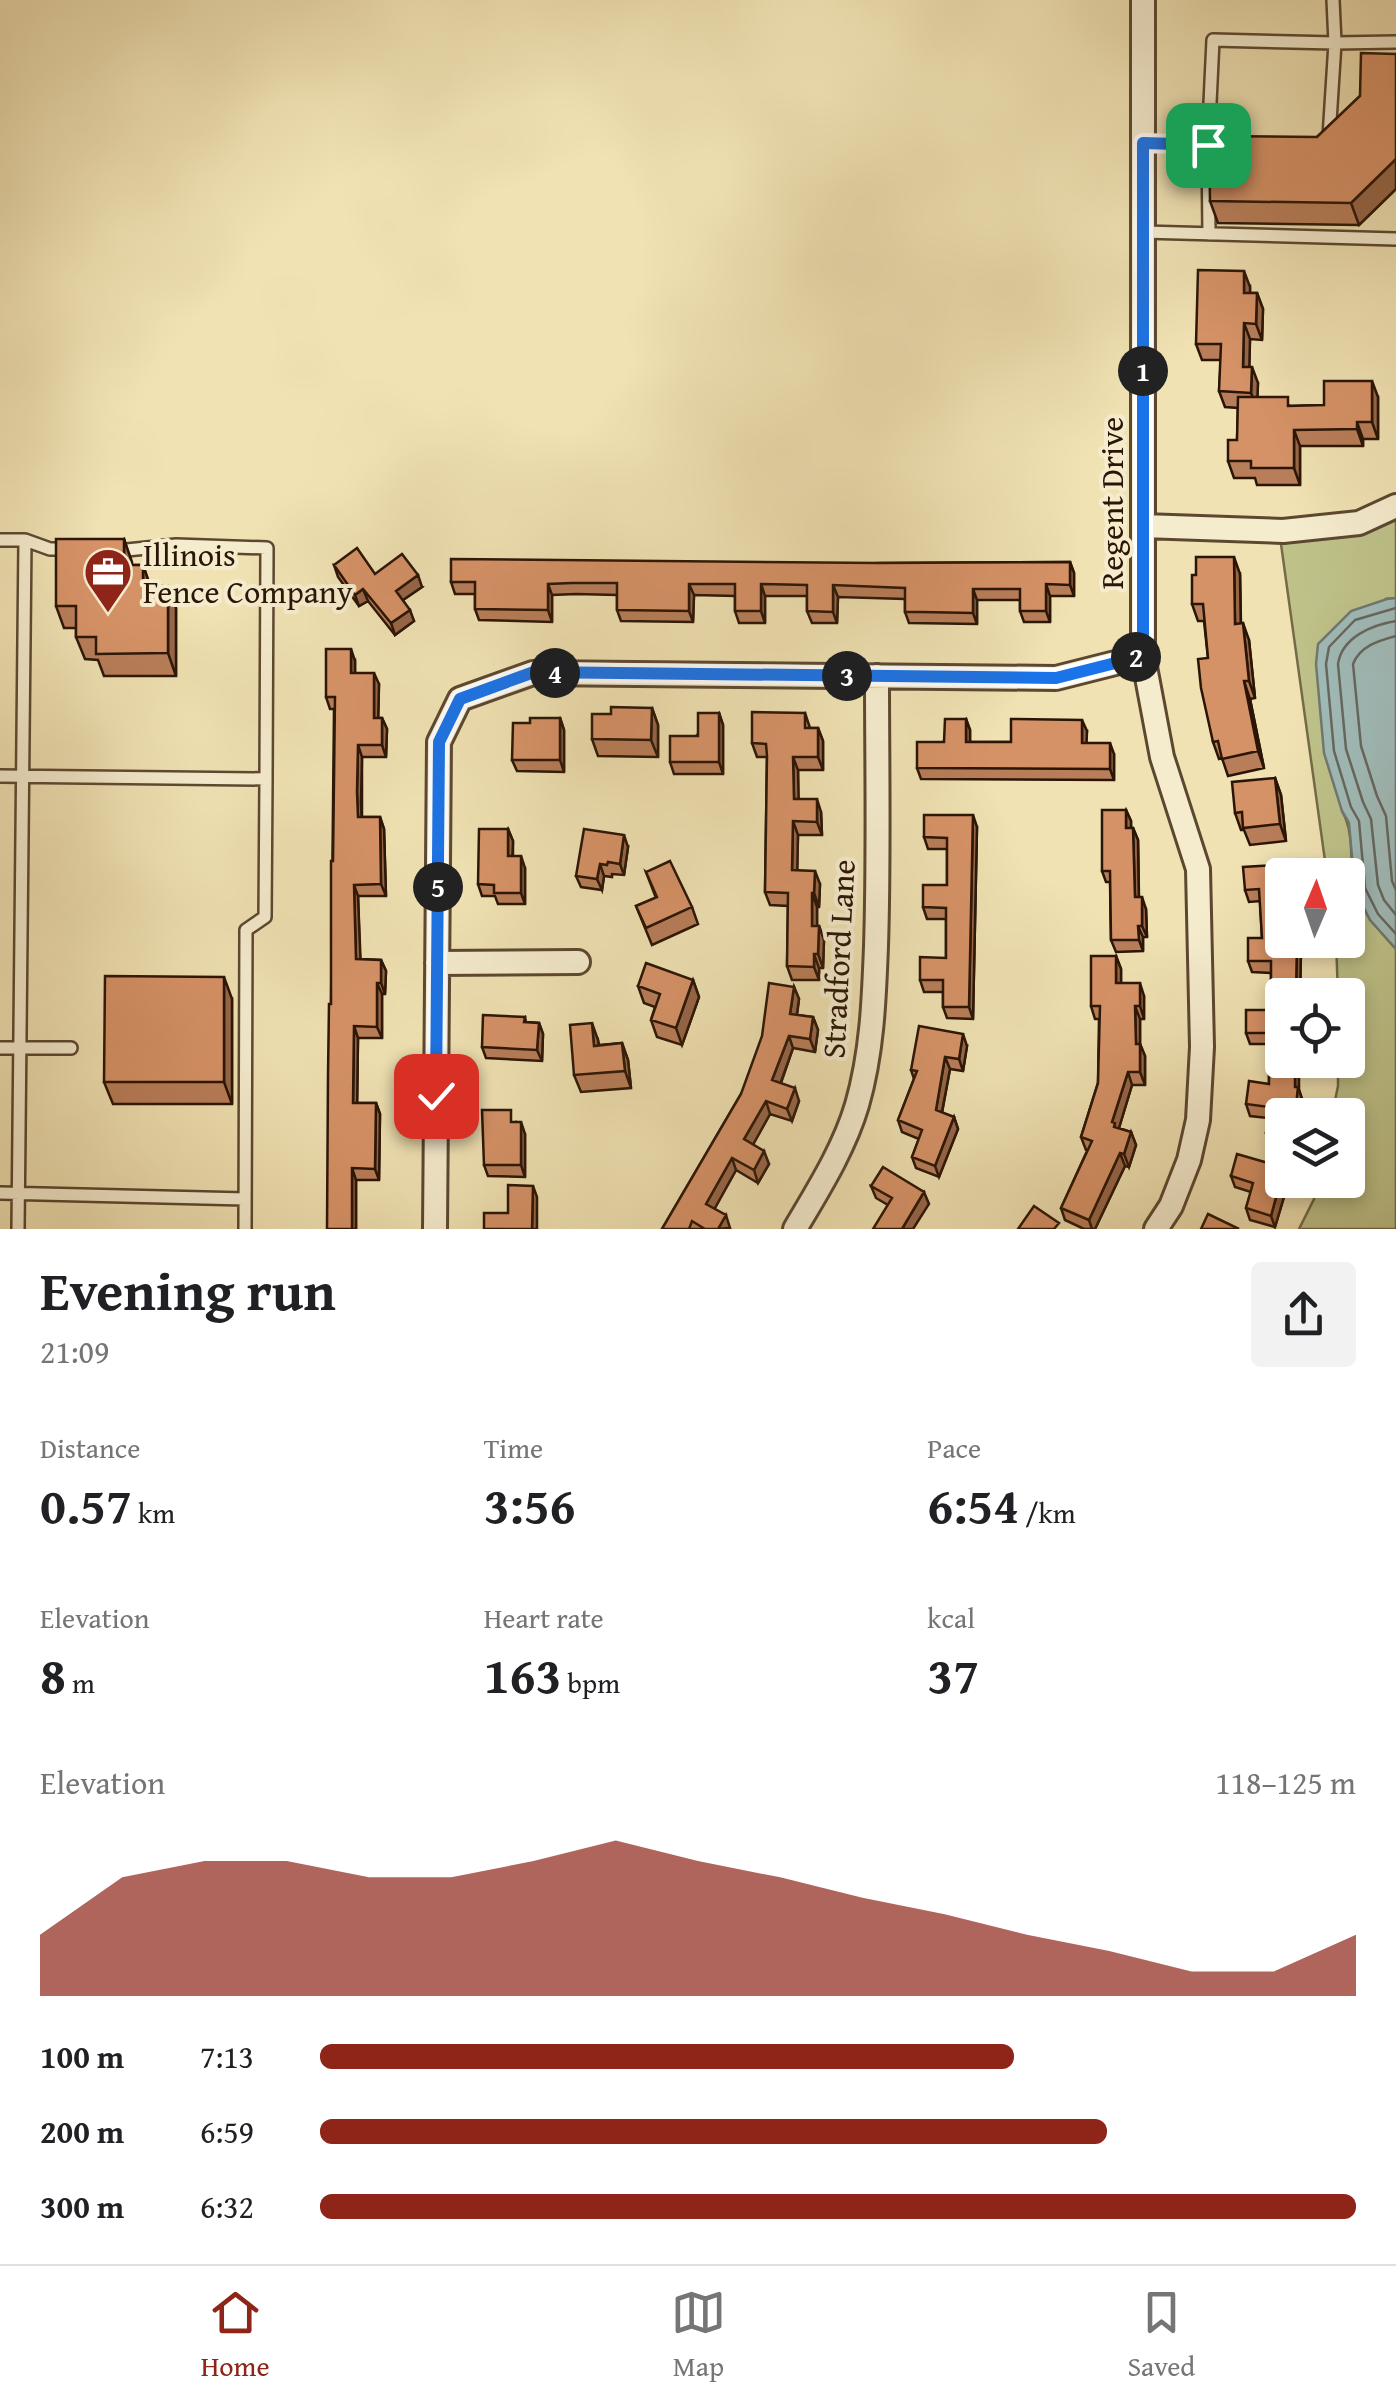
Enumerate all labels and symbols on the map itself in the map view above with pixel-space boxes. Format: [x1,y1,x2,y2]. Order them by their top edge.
pin [1166,103,1251,188]
pin: 1 [1118,346,1168,396]
street label: Regent Drive [1088,417,1135,589]
place label: Illinois Fence Company [143,531,353,615]
office icon: Illinois Fence Company [82,546,134,614]
pin: 2 [1111,632,1161,682]
pin: 4 [530,648,580,698]
pin: 3 [822,651,872,701]
street label: Stradford Lane [809,858,867,1060]
north arrow [1265,858,1365,958]
pin: 5 [413,862,463,912]
pin [394,1054,479,1139]

